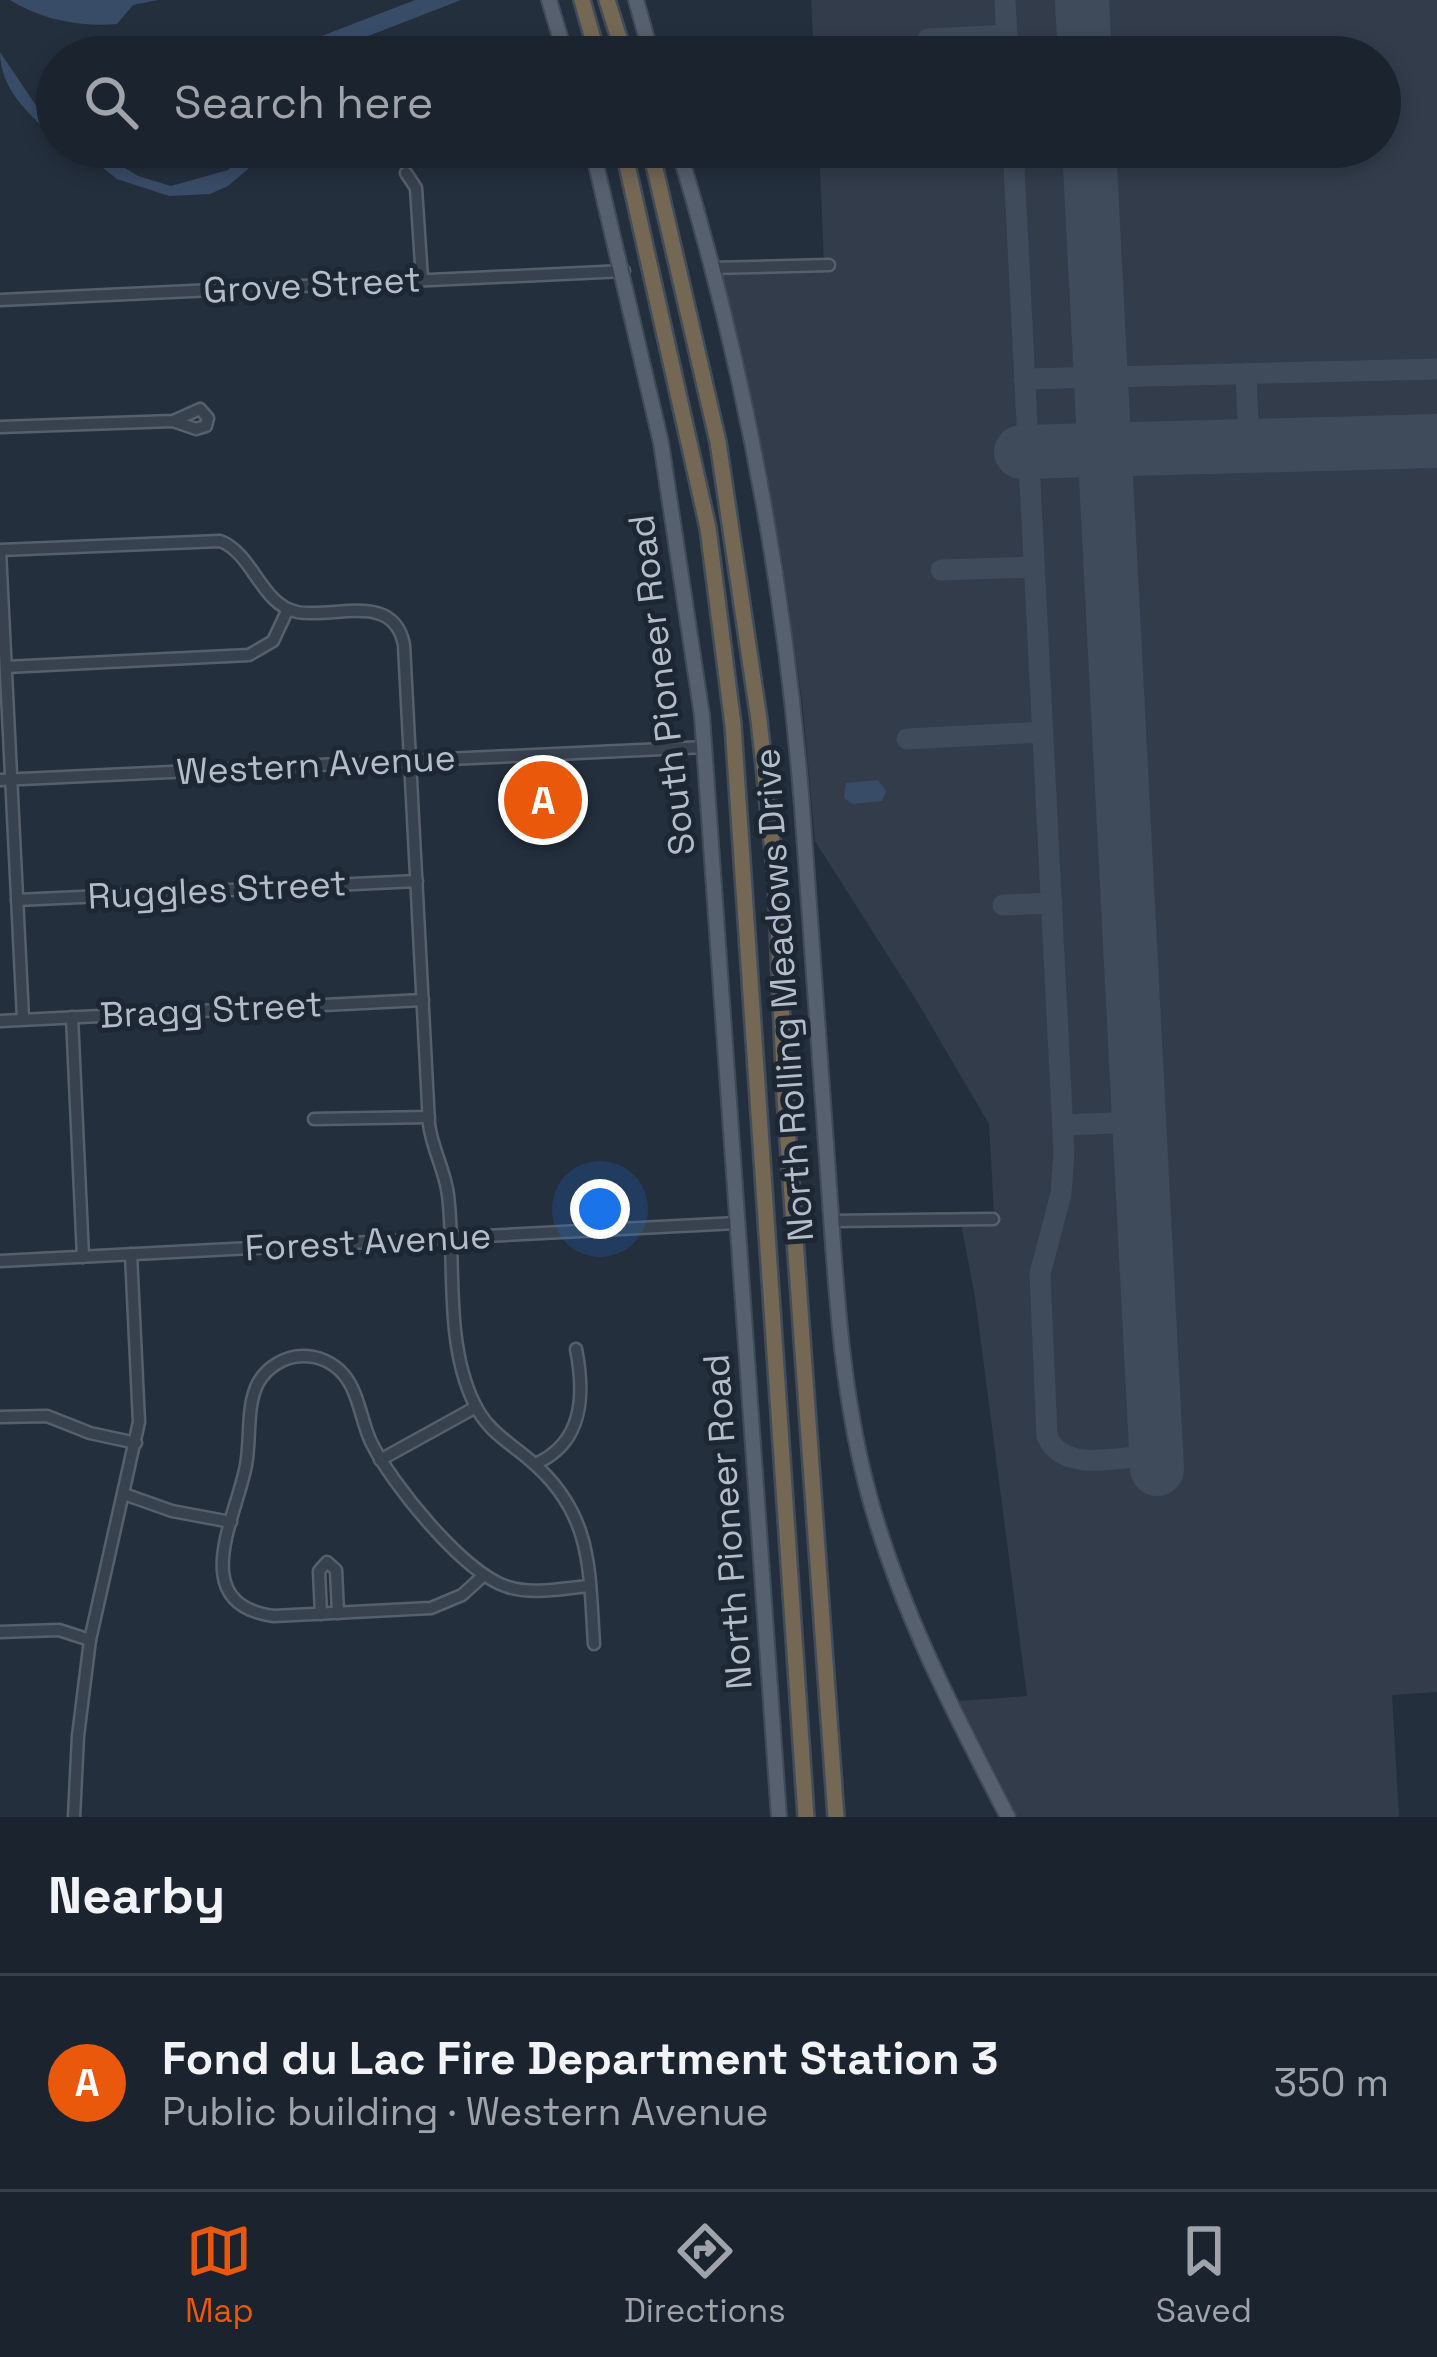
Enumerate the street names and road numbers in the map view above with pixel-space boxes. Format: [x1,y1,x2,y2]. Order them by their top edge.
street label: Grove Street [202,256,422,314]
street label: South Pioneer Road [618,512,706,858]
street label: Western Avenue [175,735,457,795]
street label: North Rolling Meadows Drive [744,747,824,1243]
street label: Ruggles Street [86,860,348,920]
street label: Bragg Street [99,981,323,1039]
street label: Forest Avenue [244,1213,492,1271]
street label: North Pioneer Road [693,1353,763,1691]

